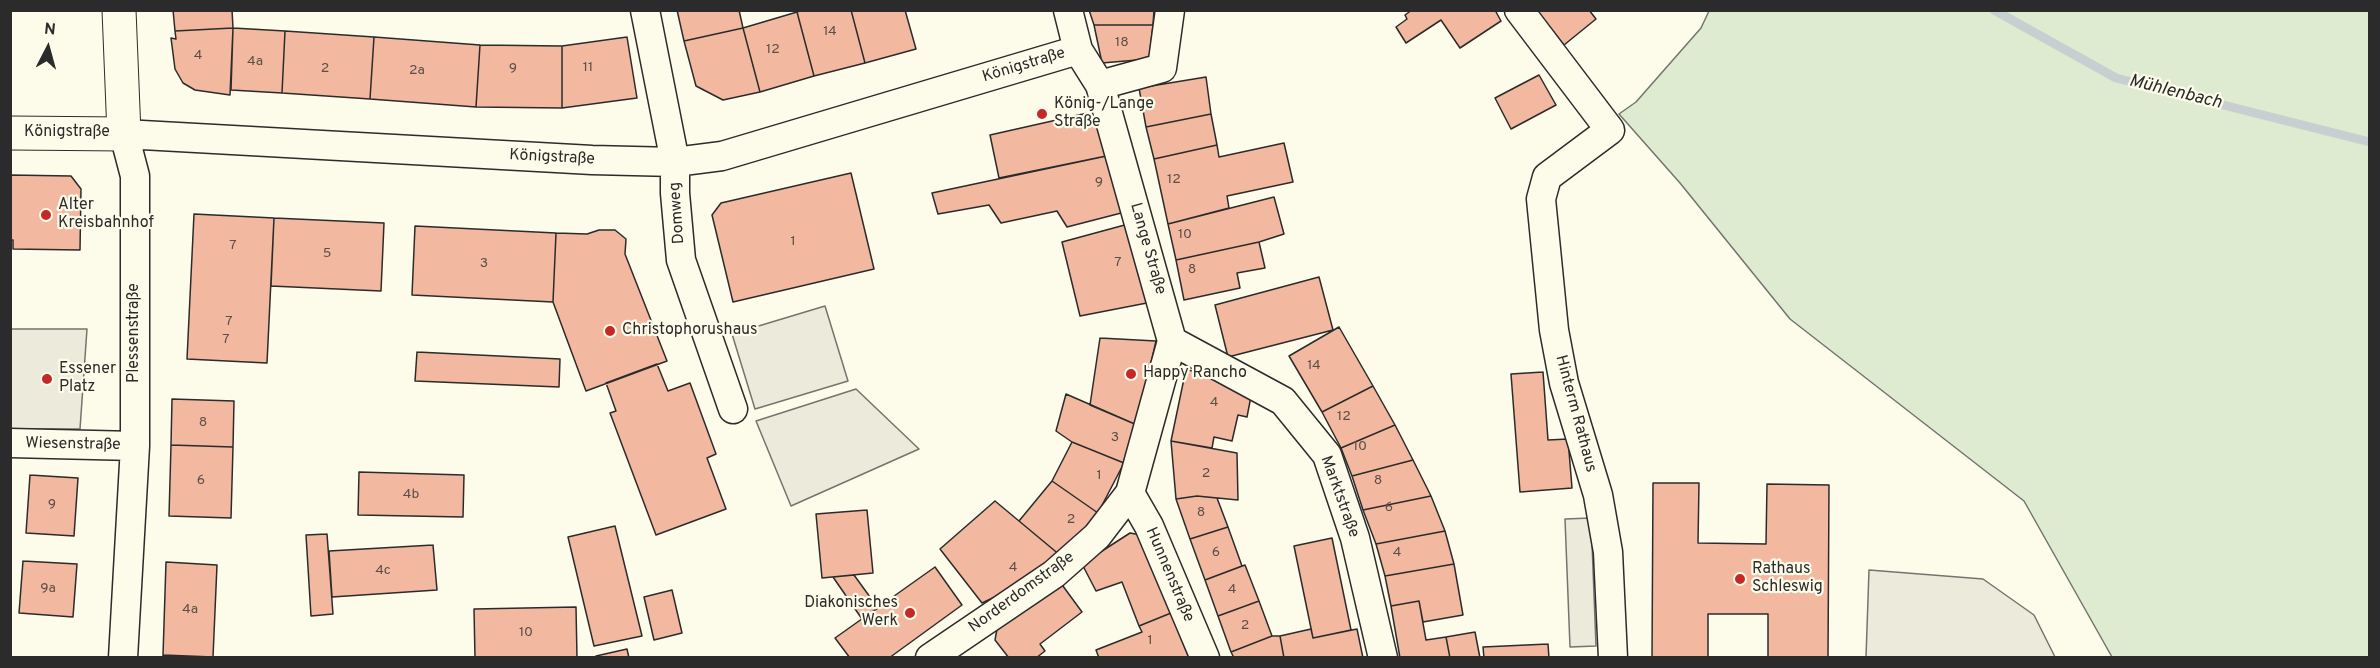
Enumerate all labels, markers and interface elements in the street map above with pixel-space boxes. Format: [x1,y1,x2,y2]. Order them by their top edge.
north arrow [18,18,78,78]
text: N [43,20,57,41]
house number: 14 [823,24,837,40]
house number: 18 [1115,35,1129,51]
house number: 12 [766,42,780,58]
street label: Königstraße [980,44,1068,88]
house number: 4 [194,48,202,64]
house number: 4a [247,54,263,70]
house number: 11 [583,60,593,76]
house number: 2 [321,61,329,77]
house number: 9 [509,61,517,77]
house number: 2a [409,63,425,79]
water label: Mühlenbach [2126,71,2224,115]
place label: König-/Lange Straße [1054,95,1154,133]
marker: König-/Lange Straße [1035,107,1049,121]
street label: Königstraße [24,123,110,143]
street label: Königstraße [509,146,595,170]
house number: 12 [1167,172,1181,188]
house number: 9 [1095,175,1103,191]
street label: Domweg [666,181,690,245]
place label: Alter Kreisbahnhof [58,196,154,234]
street label: Lange Straße [1125,201,1169,297]
marker: Alter Kreisbahnhof [39,208,53,222]
house number: 10 [1178,227,1192,243]
house number: 1 [790,234,796,250]
house number: 7 [229,238,237,254]
house number: 5 [323,246,331,262]
house number: 7 [1114,255,1122,271]
house number: 3 [480,256,488,272]
house number: 8 [1188,262,1196,278]
street label: Plessenstraße [125,283,145,383]
house number: 7 [225,314,233,330]
place label: Christophorushaus [622,321,758,341]
marker: Christophorushaus [603,324,617,338]
house number: 7 [222,332,230,348]
street label: Hinterm Rathaus [1550,353,1600,475]
house number: 14 [1307,358,1321,374]
place label: Essener Platz [59,360,116,398]
place label: Happy Rancho [1143,364,1247,384]
marker: Happy Rancho [1124,367,1138,381]
marker: Essener Platz [40,372,54,386]
house number: 4 [1210,395,1218,411]
house number: 12 [1337,409,1351,425]
house number: 8 [199,415,207,431]
house number: 3 [1111,430,1119,446]
street label: Wiesenstraße [25,435,121,455]
house number: 10 [1353,439,1367,455]
street label: Marktstraße [1315,453,1363,541]
house number: 2 [1202,466,1210,482]
house number: 1 [1096,468,1102,484]
house number: 6 [197,473,205,489]
house number: 8 [1374,473,1382,489]
house number: 4b [403,487,419,503]
house number: 9 [48,497,56,513]
house number: 6 [1385,500,1393,516]
house number: 8 [1197,505,1205,521]
house number: 2 [1067,512,1075,528]
street label: Hunnenstraße [1140,525,1198,625]
house number: 6 [1212,545,1220,561]
house number: 4 [1393,545,1401,561]
street label: Norderdomstraße [966,548,1078,638]
house number: 4 [1009,560,1017,576]
place label: Rathaus Schleswig [1752,560,1823,598]
house number: 4c [375,563,391,579]
marker: Rathaus Schleswig [1733,572,1747,586]
house number: 9a [40,581,56,597]
house number: 4 [1228,582,1236,598]
place label: Diakonisches Werk [804,594,898,632]
house number: 4a [182,602,198,618]
marker: Diakonisches Werk [903,606,917,620]
house number: 2 [1241,618,1249,634]
house number: 10 [519,625,533,641]
house number: 1 [1147,633,1153,649]

